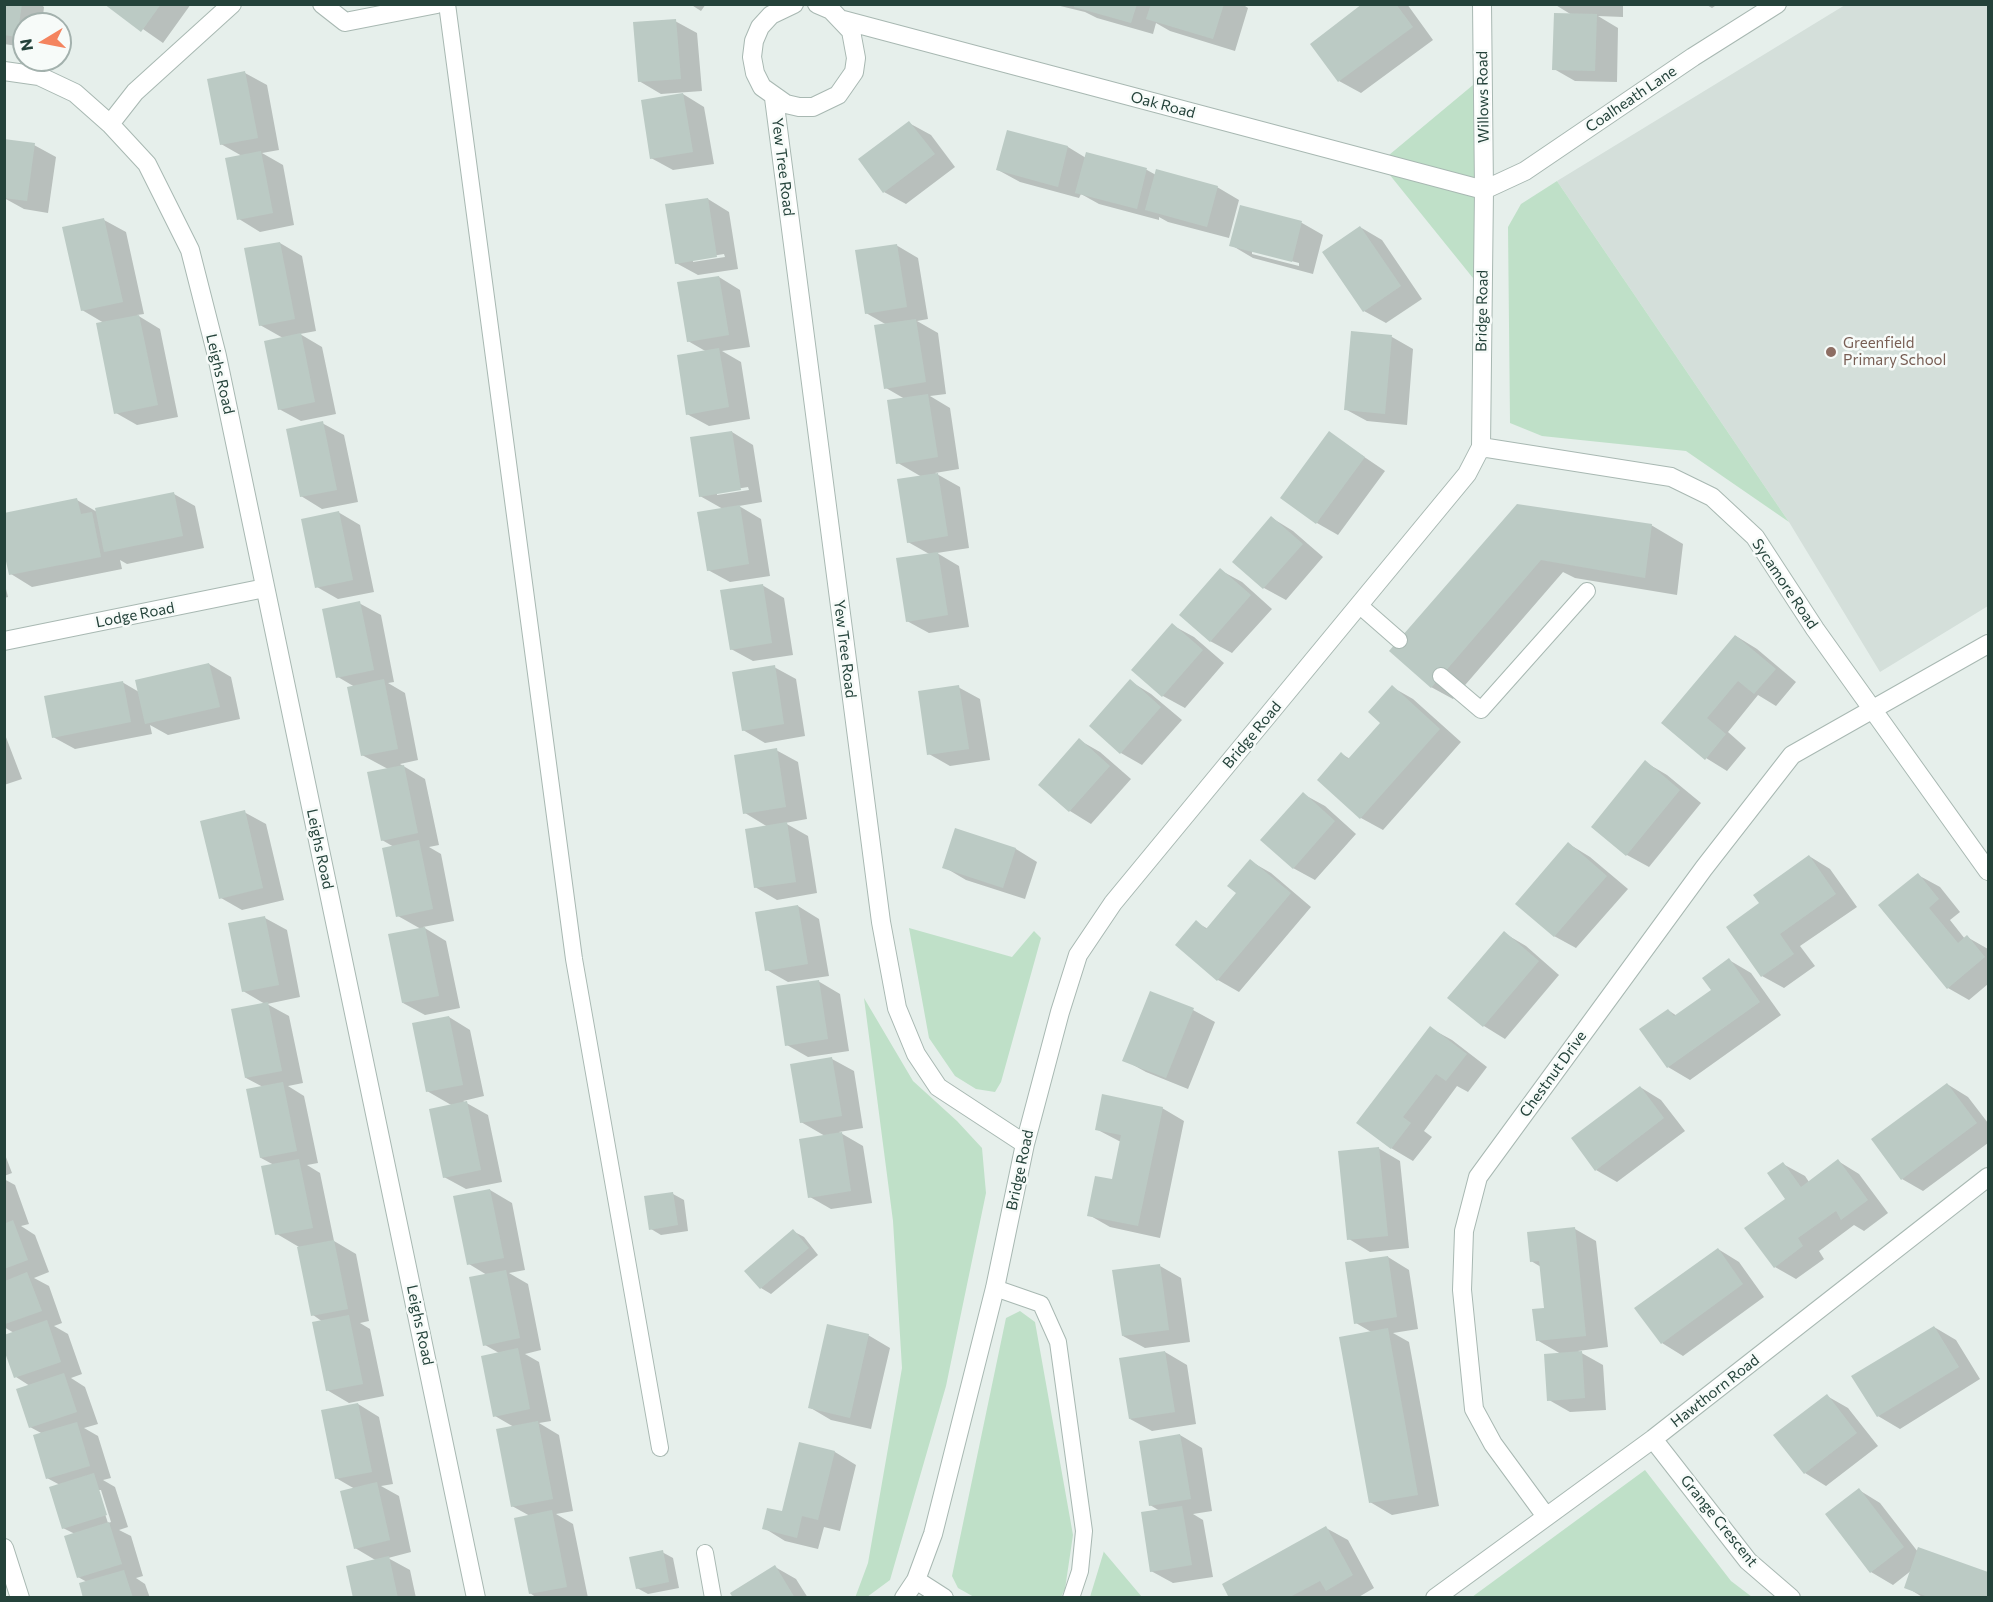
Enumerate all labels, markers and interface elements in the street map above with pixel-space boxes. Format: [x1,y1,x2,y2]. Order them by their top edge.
north arrow [12,12,72,72]
text: N [15,37,36,52]
street label: Willows Road [1473,51,1493,143]
street label: Coalheath Lane [1582,62,1680,136]
street label: Oak Road [1129,88,1197,122]
street label: Yew Tree Road [768,117,798,217]
street label: Bridge Road [1472,270,1492,352]
street label: Leighs Road [202,332,238,416]
place label: Greenfield Primary School [1843,334,1946,369]
marker: Greenfield Primary School [1824,345,1838,359]
street label: Sycamore Road [1748,536,1822,632]
street label: Lodge Road [94,599,176,631]
street label: Yew Tree Road [830,599,860,699]
street label: Bridge Road [1219,698,1285,772]
street label: Leighs Road [303,807,337,891]
street label: Chestnut Drive [1516,1027,1590,1121]
street label: Bridge Road [1003,1128,1037,1212]
street label: Leighs Road [403,1283,437,1367]
street label: Hawthorn Road [1667,1351,1763,1431]
street label: Grange Crescent [1676,1471,1762,1571]

